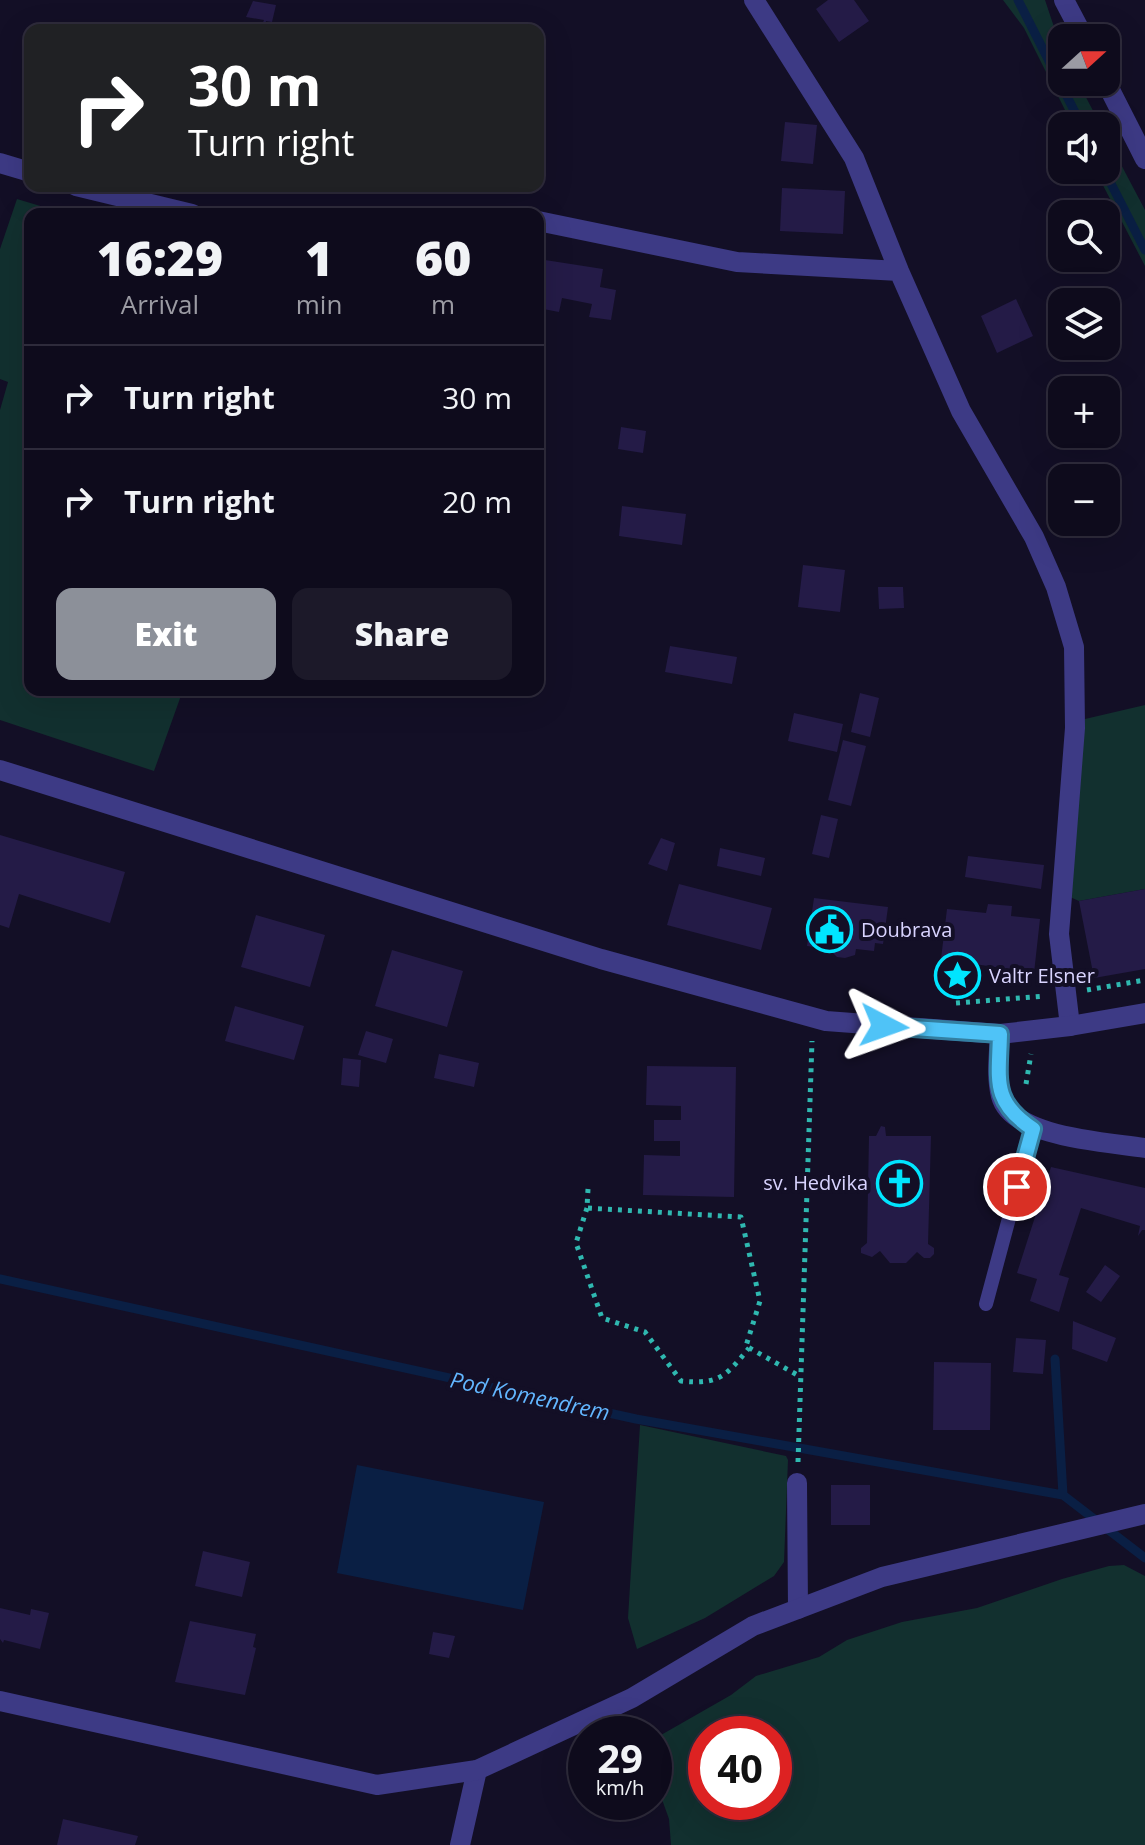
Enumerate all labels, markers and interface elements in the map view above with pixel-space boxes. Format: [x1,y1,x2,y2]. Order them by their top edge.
north arrow [1048,24,1120,96]
map controls [1048,24,1120,536]
text: 30 m [188,46,322,122]
icon: right [56,56,160,160]
button: sound [1048,112,1120,184]
text: Turn right [188,118,354,167]
button: search [1048,200,1120,272]
text: 16:29 [97,225,223,290]
text: 1 [305,225,333,290]
text: 60 [415,225,471,290]
text: Arrival [121,286,199,322]
text: min [296,286,342,322]
text: m [431,286,455,322]
button: layers [1048,288,1120,360]
icon: right [56,375,100,419]
button: + [1048,376,1120,448]
text: Turn right [124,377,275,418]
text: 30 m [442,377,512,418]
button: − [1048,464,1120,536]
icon: right [56,479,100,523]
text: Turn right [124,481,275,522]
text: 20 m [442,481,512,522]
button: Exit [56,588,276,680]
button: Share [292,588,512,680]
public building icon: Doubrava [806,906,854,954]
place label: Doubrava [861,916,952,943]
place icon: Valtr Elsner [934,952,982,1000]
place label: Valtr Elsner [989,962,1095,989]
position arrow [842,984,926,1068]
pin [983,1153,1051,1221]
church icon: sv. Hedvika [875,1159,923,1207]
icon: arrive [995,1165,1039,1209]
place label: sv. Hedvika [763,1169,868,1196]
water label: Pod Komendrem [448,1363,613,1427]
speed limit sign: 40 [688,1716,792,1820]
text: 29 [597,1730,643,1785]
text: km/h [596,1774,644,1801]

